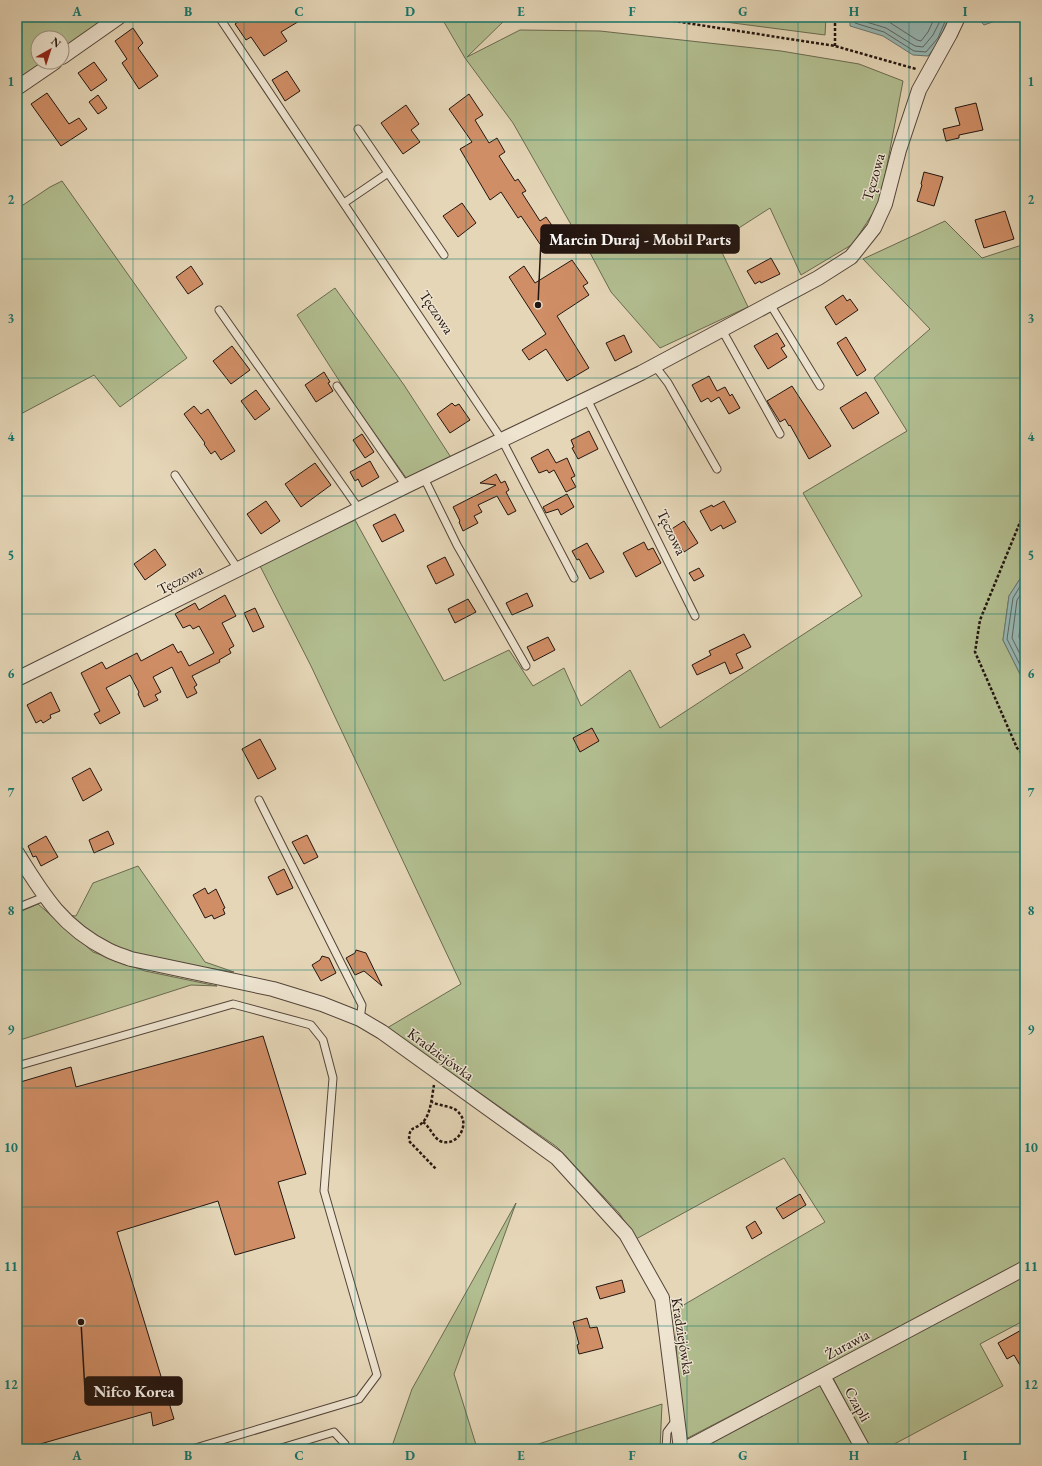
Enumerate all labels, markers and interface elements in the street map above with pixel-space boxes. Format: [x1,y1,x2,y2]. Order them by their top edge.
text: A [71,3,82,20]
text: B [184,3,192,20]
text: C [294,3,304,20]
text: D [405,3,415,20]
text: E [517,3,525,20]
text: F [628,3,636,20]
text: G [738,3,748,20]
text: H [849,3,860,20]
text: I [963,3,968,20]
north arrow [30,30,70,70]
text: N [48,34,64,51]
text: 1 [8,73,15,90]
text: 1 [1028,73,1035,90]
street label: Tęczowa [857,151,889,203]
text: 2 [8,191,15,208]
text: 2 [1028,191,1035,208]
callout: Marcin Duraj - Mobil Parts [541,225,739,253]
text: Marcin Duraj - Mobil Parts [549,229,731,250]
street label: Tęczowa [416,286,458,338]
text: 3 [8,310,15,327]
text: 3 [1028,310,1035,327]
text: 4 [8,428,15,445]
text: 4 [1028,428,1035,445]
street label: Tęczowa [653,506,691,558]
text: 5 [8,547,14,564]
text: 5 [1028,547,1034,564]
street label: Tęczowa [154,559,206,599]
text: 6 [8,665,15,682]
text: 6 [1028,665,1035,682]
text: 7 [8,784,15,801]
text: 7 [1028,784,1035,801]
text: 8 [8,902,15,919]
text: 8 [1028,902,1035,919]
text: 9 [8,1021,15,1038]
text: 9 [1028,1021,1035,1038]
street label: Kradziejówka [404,1023,478,1085]
text: 10 [4,1139,18,1156]
text: 10 [1024,1139,1038,1156]
text: 11 [4,1258,18,1275]
text: 11 [1024,1258,1038,1275]
street label: Kradziejówka [668,1296,698,1376]
street label: Żurawia [822,1324,872,1364]
text: 12 [4,1376,18,1393]
text: 12 [1024,1376,1038,1393]
callout: Nifco Korea [85,1377,182,1405]
text: Nifco Korea [93,1381,176,1402]
street label: Czapli [841,1383,875,1425]
text: A [71,1447,82,1464]
text: B [184,1447,192,1464]
text: C [294,1447,304,1464]
text: D [405,1447,415,1464]
text: E [517,1447,525,1464]
text: F [628,1447,636,1464]
text: G [738,1447,748,1464]
text: H [849,1447,860,1464]
text: I [963,1447,968,1464]

